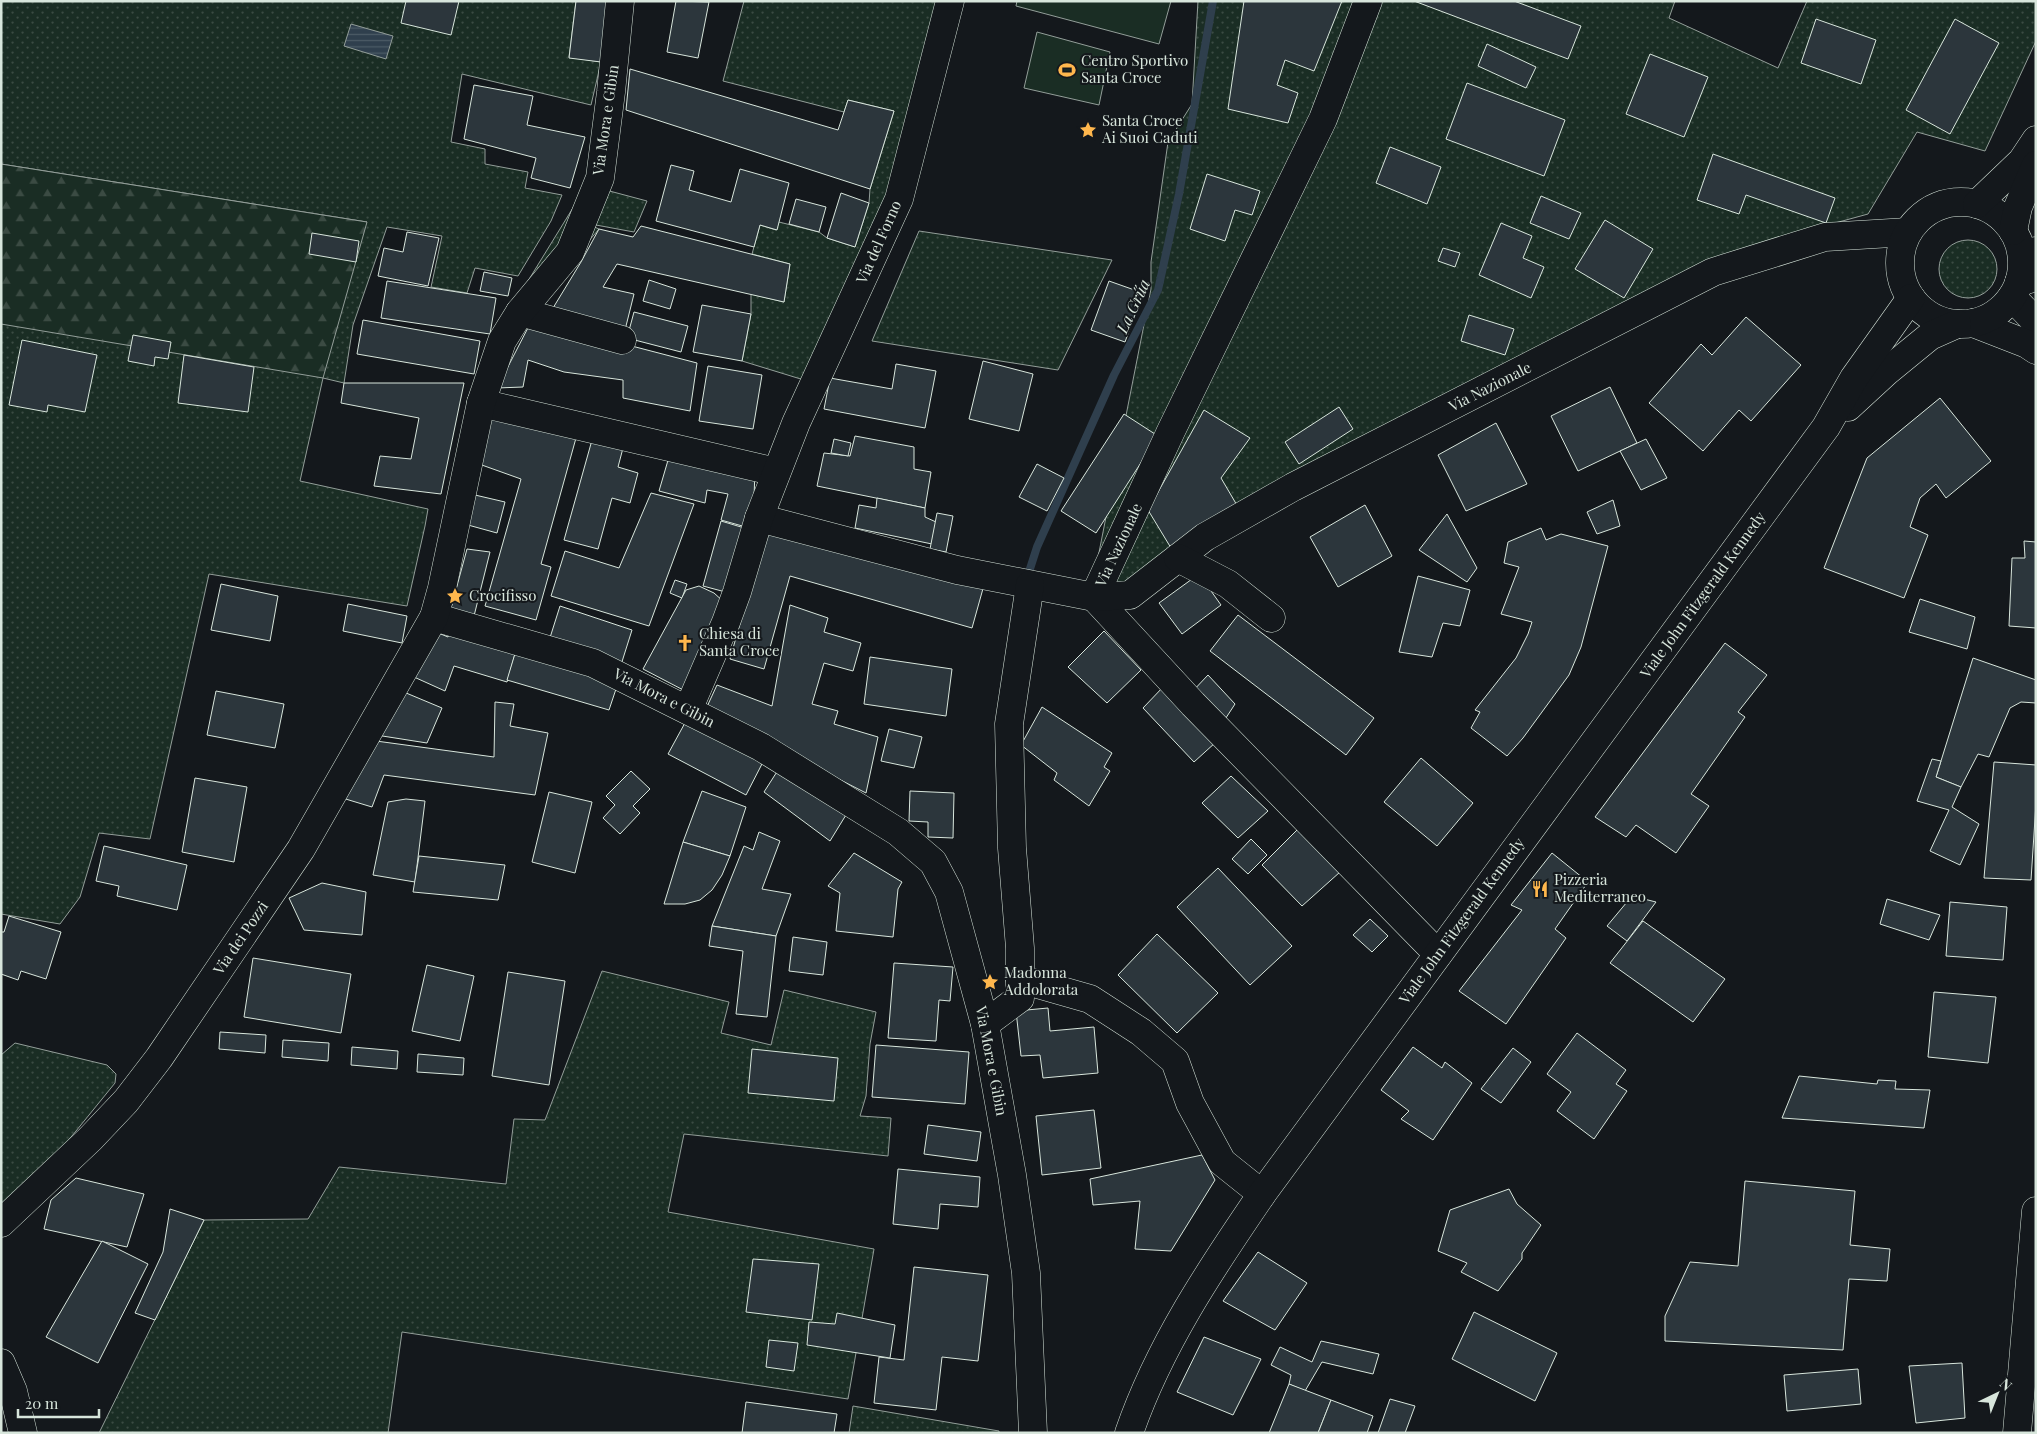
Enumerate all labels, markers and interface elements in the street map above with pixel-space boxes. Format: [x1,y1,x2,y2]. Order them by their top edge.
place label: Centro Sportivo Santa Croce [1081,50,1188,87]
sports icon: Centro Sportivo Santa Croce [1057,60,1077,80]
street label: Via Mora e Gibin [587,63,623,177]
place label: Santa Croce Ai Suoi Caduti [1101,110,1198,147]
place icon: Santa Croce Ai Suoi Caduti [1078,120,1098,140]
street label: Via del Forno [850,197,905,287]
water label: La Grűa [1110,275,1154,337]
street label: Via Nazionale [1444,357,1534,416]
street label: Via Nazionale [1090,500,1146,591]
street label: Viale John Fitzgerald Kennedy [1634,507,1770,683]
place label: Crocifisso [469,585,537,605]
place icon: Crocifisso [445,586,465,606]
place label: Chiesa di Santa Croce [699,623,780,660]
church icon: Chiesa di Santa Croce [675,633,695,653]
street label: Via Mora e Gibin [609,662,719,731]
street label: Viale John Fitzgerald Kennedy [1393,833,1529,1009]
place label: Pizzeria Mediterraneo [1554,869,1646,906]
restaurant icon: Pizzeria Mediterraneo [1530,879,1550,899]
street label: Via dei Pozzi [208,896,272,979]
place label: Madonna Addolorata [1003,962,1079,999]
place icon: Madonna Addolorata [980,972,1000,992]
street label: Via Mora e Gibin [971,1003,1012,1117]
north arrow [1972,1369,2022,1419]
text: N [1996,1374,2016,1395]
scale bar [18,1386,99,1418]
text: 20 m [25,1393,59,1413]

